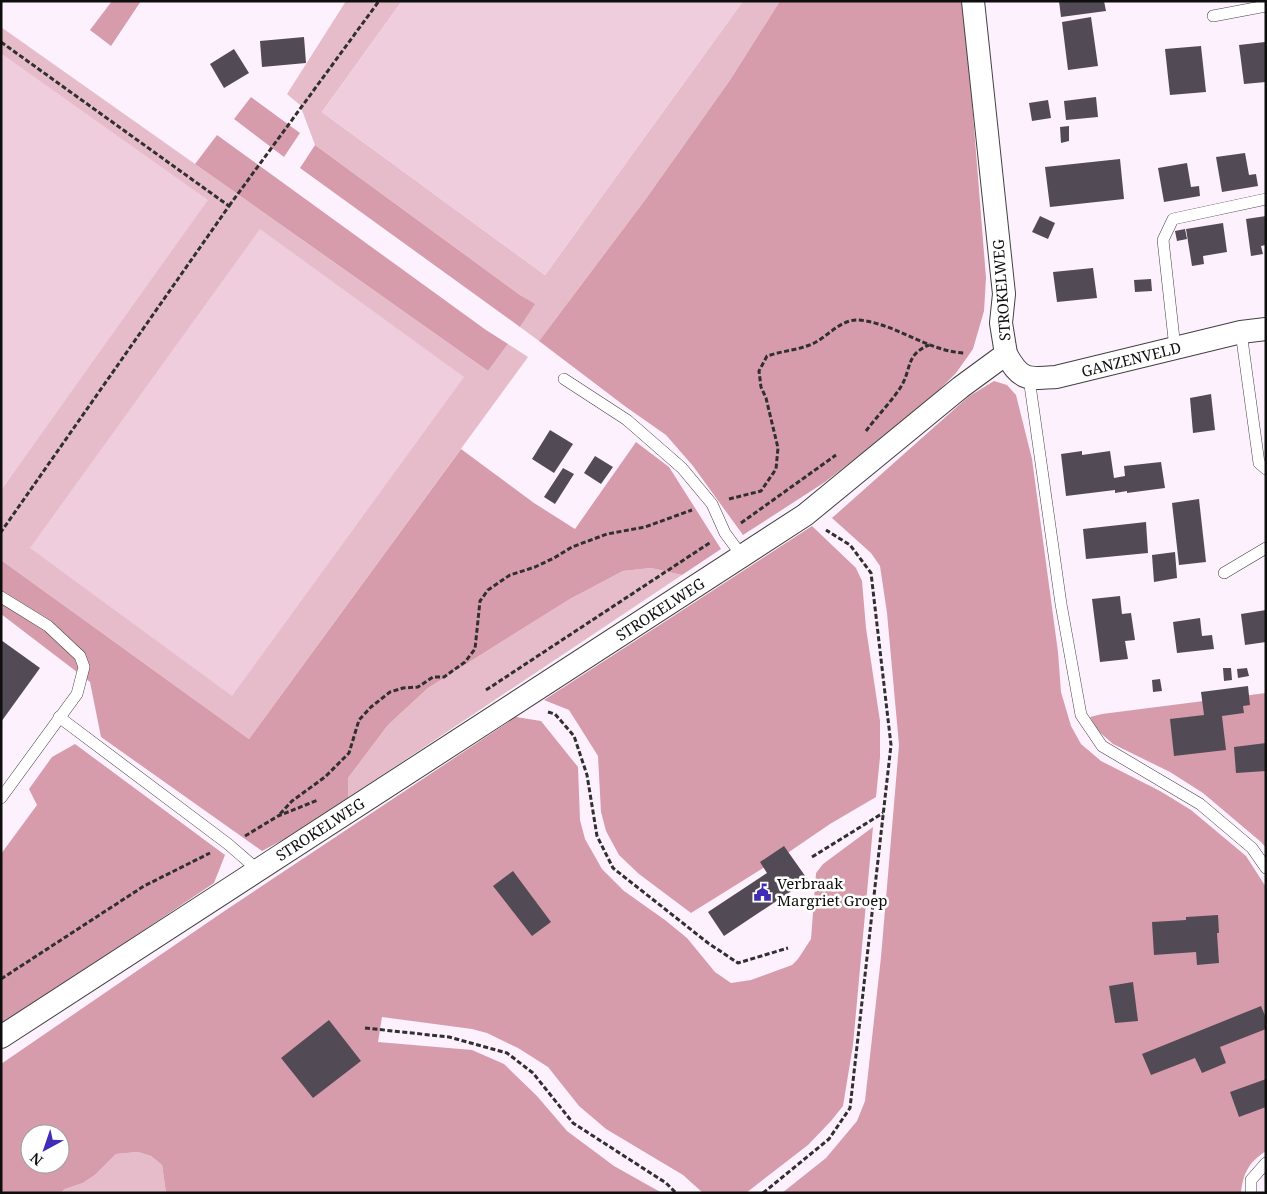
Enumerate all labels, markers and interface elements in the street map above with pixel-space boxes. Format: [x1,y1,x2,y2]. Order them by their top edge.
street label: STROKELWEG [987,238,1015,342]
street label: GANZENVELD [1079,337,1183,381]
street label: STROKELWEG [612,573,708,645]
street label: STROKELWEG [272,793,368,865]
place label: Verbraak Margriet Groep [777,873,887,910]
public building icon: Verbraak Margriet Groep [753,882,773,902]
north arrow [20,1124,70,1174]
text: N [26,1149,47,1170]

